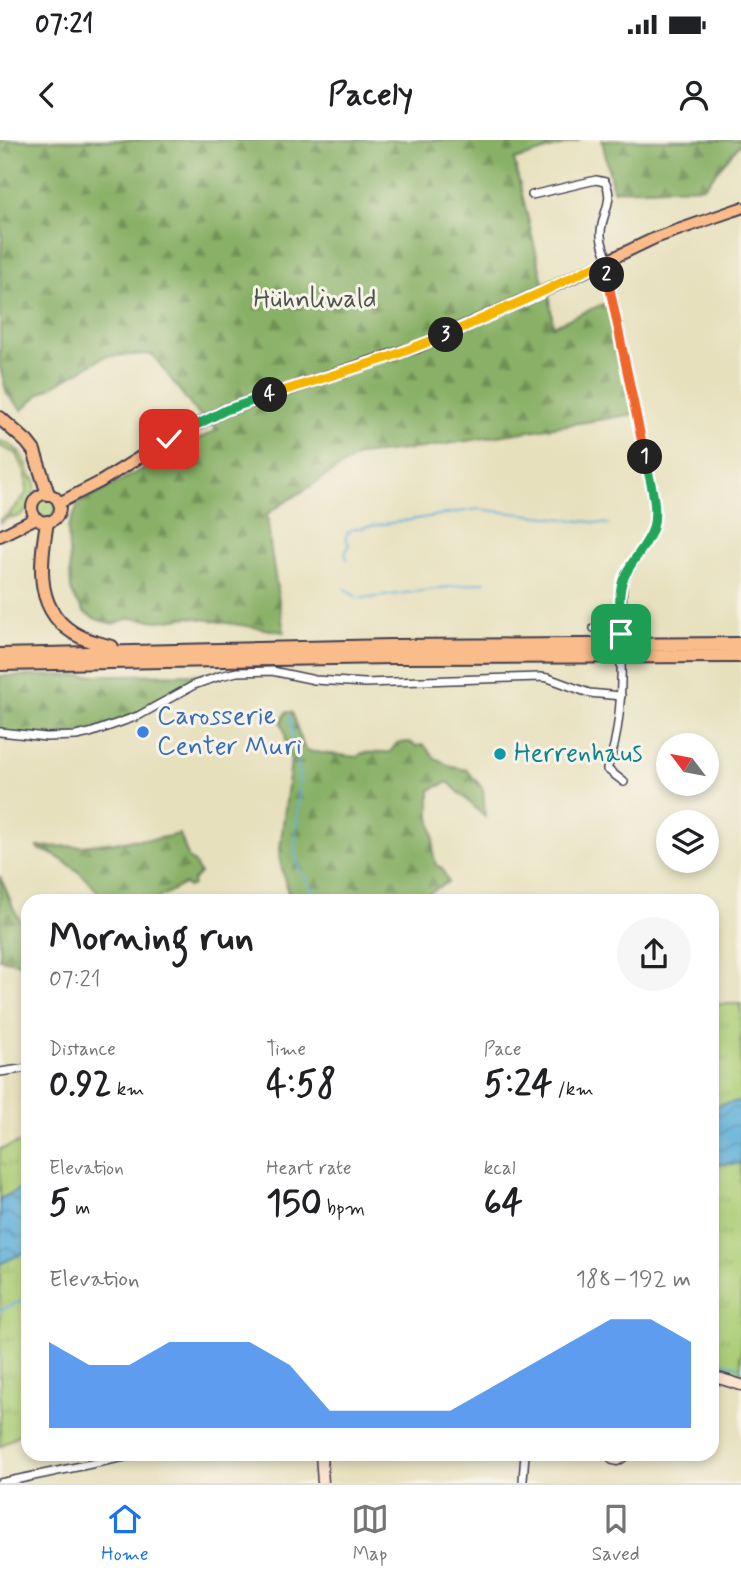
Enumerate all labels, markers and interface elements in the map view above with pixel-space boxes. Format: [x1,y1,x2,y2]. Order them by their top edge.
text: 07:21 [35,8,93,42]
text: Pacely [328,74,413,116]
icon: back [28,76,66,114]
icon: person [675,76,713,114]
pin: 2 [590,258,624,292]
text: 2 [602,262,611,287]
park label: Hühnliwald [253,283,377,317]
pin: 3 [428,318,464,352]
text: 3 [441,322,450,347]
pin: 4 [252,378,288,412]
text: 4 [264,382,275,407]
pin [139,409,199,469]
icon: check [150,420,188,458]
pin: 1 [628,440,662,474]
text: 1 [640,444,649,469]
pin [591,604,651,664]
icon: arrive [602,615,640,653]
place label: Carosserie Center Muri [157,700,302,764]
marker: Carosserie Center Muri [135,724,151,740]
north arrow [656,733,719,796]
map controls [656,733,719,873]
place label: Herrenhaus [514,737,643,771]
marker: Herrenhaus [492,746,508,762]
button: layers [656,810,719,873]
text: Morning run [49,914,254,963]
button: share [617,917,691,991]
text: 07:21 [49,965,101,995]
text: Distance [49,1037,116,1062]
text: Time [266,1037,306,1062]
text: Pace [484,1037,521,1062]
text: 0.92 [49,1062,112,1108]
text: 4:58 [266,1062,336,1108]
text: 5:24 [484,1062,552,1108]
text: km [112,1077,144,1102]
text: /km [552,1077,594,1102]
text: Elevation [49,1156,124,1181]
text: Heart rate [266,1156,352,1181]
text: kcal [484,1156,516,1181]
text: 5 [49,1181,70,1227]
text: 150 [266,1181,322,1227]
text: 64 [484,1181,523,1227]
text: m [70,1196,90,1221]
text: bpm [322,1196,365,1221]
text: Elevation [49,1265,140,1295]
text: 188–192 m [576,1265,691,1295]
tab: Home [101,1500,149,1567]
tab: Map [351,1500,389,1567]
tab: Saved [592,1500,640,1567]

